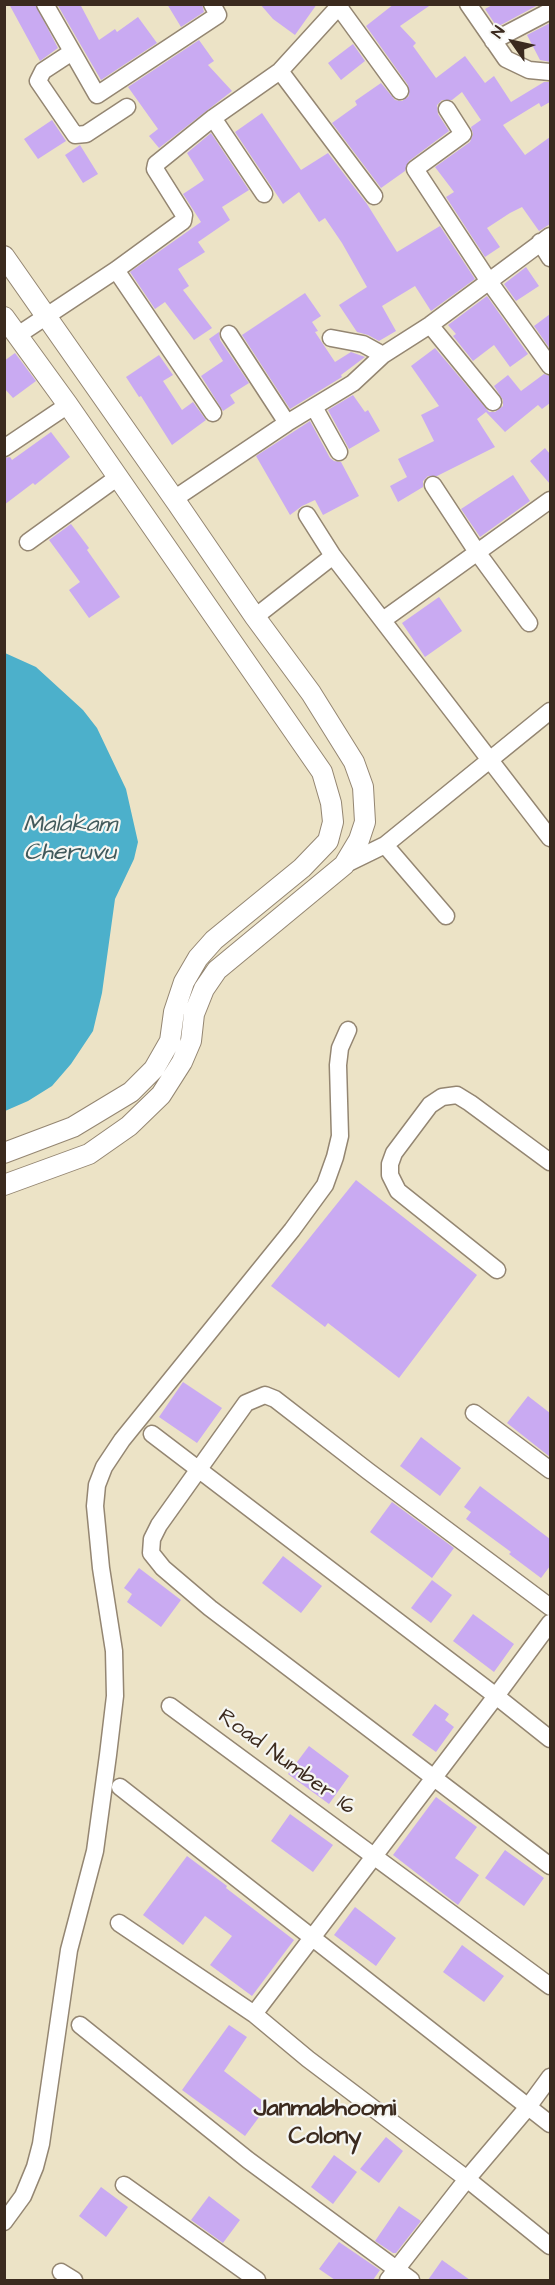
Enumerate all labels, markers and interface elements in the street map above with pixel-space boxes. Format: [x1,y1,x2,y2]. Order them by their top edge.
north arrow [483,12,543,72]
text: N [486,22,510,42]
water label: Malakam Cheruvu [23,812,117,868]
street label: Road Number 16 [212,1704,360,1822]
district label: Janmabhoomi Colony [254,2096,396,2152]

